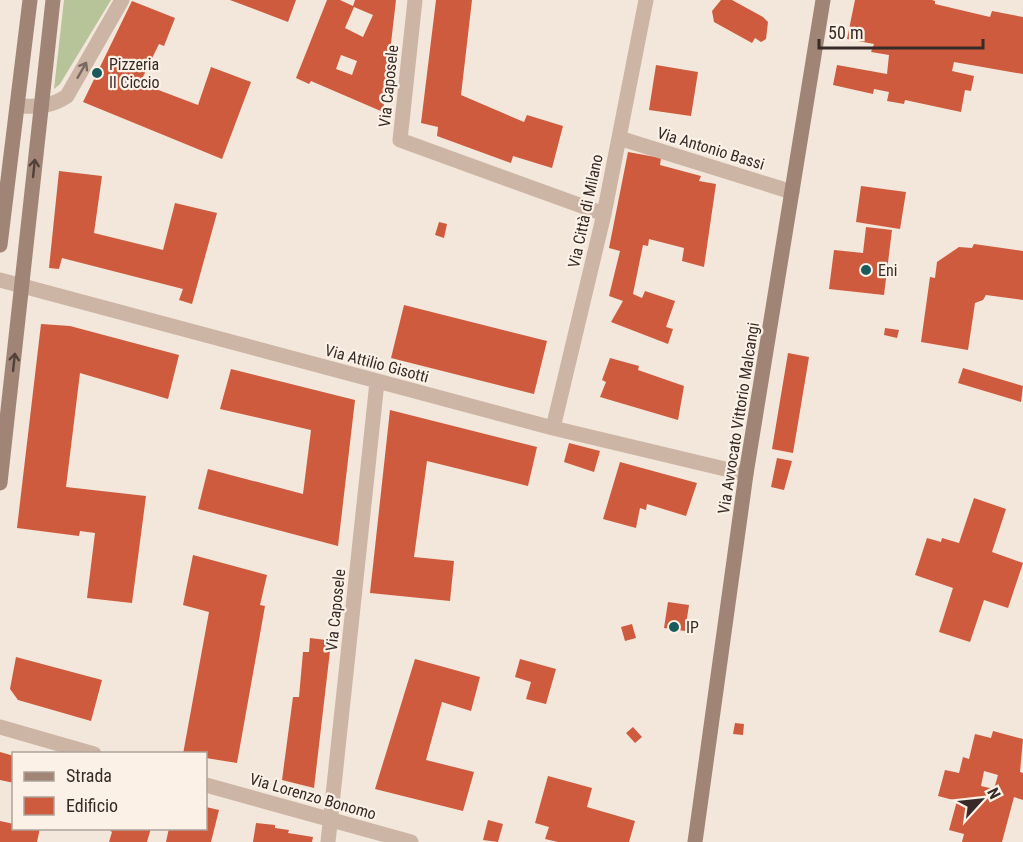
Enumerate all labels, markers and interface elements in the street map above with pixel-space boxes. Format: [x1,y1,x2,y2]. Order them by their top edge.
scale bar [819,12,982,50]
text: 50 m [828,22,863,43]
street label: Via Caposele [375,44,402,128]
place label: Pizzeria Il Ciccio [109,55,160,92]
one-way arrow [76,62,88,79]
marker: Pizzeria Il Ciccio [90,66,104,80]
street label: Via Antonio Bassi [655,123,767,174]
street label: Via Città di Milano [564,153,607,270]
one-way arrow [29,159,40,178]
place label: Eni [878,261,897,280]
marker: Eni [859,263,873,277]
street label: Via Avvocato Vittorio Malcangi [714,321,763,515]
street label: Via Attilio Gisotti [323,340,431,386]
one-way arrow [8,352,19,372]
street label: Via Caposele [322,568,349,652]
place label: IP [686,618,699,637]
marker: IP [667,620,681,634]
legend [12,752,207,830]
text: Strada [66,765,112,786]
street label: Via Lorenzo Bonomo [247,769,378,824]
north arrow [951,770,1011,830]
text: N [983,785,1005,802]
text: Edificio [66,795,118,816]

